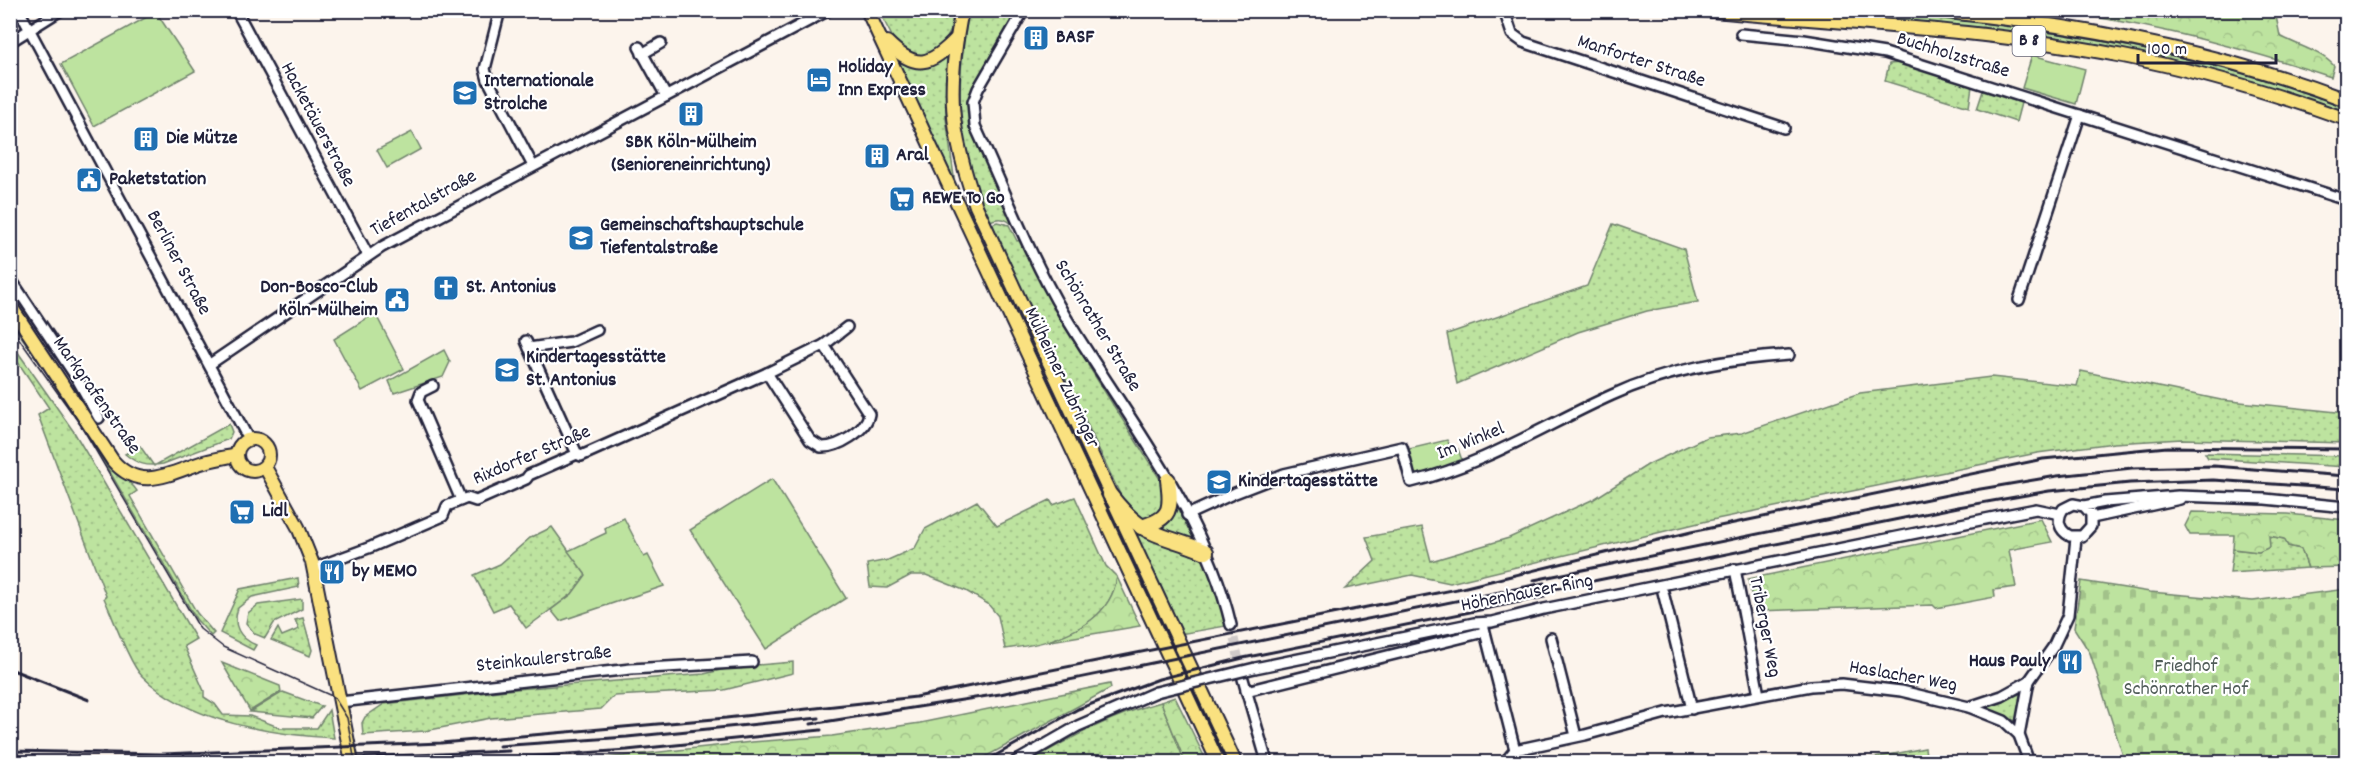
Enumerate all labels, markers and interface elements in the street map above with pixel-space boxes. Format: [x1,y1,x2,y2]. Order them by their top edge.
building icon: BASF [1021,23,1051,53]
place label: BASF [1056,24,1095,52]
street label: Buchholzstraße [1893,26,2013,86]
road number: B 8 [2012,26,2046,56]
scale bar [2138,27,2276,65]
street label: Manforter Straße [1573,28,1709,96]
text: 100 m [2147,38,2187,63]
place label: Holiday Inn Express [838,54,926,105]
street label: Hacketäuerstraße [272,58,362,193]
hotel icon: Holiday Inn Express [804,65,834,95]
place label: Internationale Strolche [484,68,594,119]
school or university icon: Internationale Strolche [450,78,480,108]
building icon: SBK Köln-Mülheim (Senioreneinrichtung) [676,99,706,129]
building icon: Die Mütze [131,124,161,154]
place label: Die Mütze [166,125,238,153]
place label: SBK Köln-Mülheim (Senioreneinrichtung) [612,129,770,180]
building icon: Aral [862,141,892,171]
place label: Aral [896,142,929,170]
street label: Tiefentalstraße [366,163,483,245]
public building icon: Paketstation [74,165,104,195]
place label: Paketstation [109,166,206,194]
supermarket icon: REWE To Go [887,184,917,214]
place label: REWE To Go [922,185,1005,213]
street label: Berliner Straße [139,205,218,321]
place label: Gemeinschaftshauptschule Tiefentalstraße [600,212,804,263]
school or university icon: Gemeinschaftshauptschule Tiefentalstraße [566,223,596,253]
street label: Schönrather Straße [1046,255,1148,397]
church icon: St. Antonius [431,273,461,303]
place label: Don-Bosco-Club Köln-Mülheim [260,274,378,325]
place label: St. Antonius [466,274,556,302]
public building icon: Don-Bosco-Club Köln-Mülheim [382,285,412,315]
street label: Mülheimer Zubringer [1016,303,1106,454]
street label: Markgrafenstraße [45,331,147,461]
place label: Kindertagesstätte St. Antonius [526,344,666,395]
school or university icon: Kindertagesstätte St. Antonius [492,355,522,385]
street label: Im Winkel [1433,416,1509,468]
street label: Rixdorfer Straße [469,418,595,493]
school or university icon: Kindertagesstätte [1204,467,1234,497]
place label: Kindertagesstätte [1238,468,1378,496]
supermarket icon: Lidl [227,497,257,527]
place label: Lidl [262,498,288,526]
restaurant icon: by MEMO [317,557,347,587]
place label: by MEMO [352,558,417,586]
street label: Höhenhauser Ring [1458,567,1596,621]
street label: Triberger Weg [1740,574,1788,680]
street label: Steinkaulerstraße [475,639,613,681]
restaurant icon: Haus Pauly [2055,647,2085,677]
place label: Haus Pauly [1969,648,2051,676]
park label: Friedhof Schönrather Hof [2124,653,2249,704]
street label: Haslacher Weg [1847,654,1959,700]

